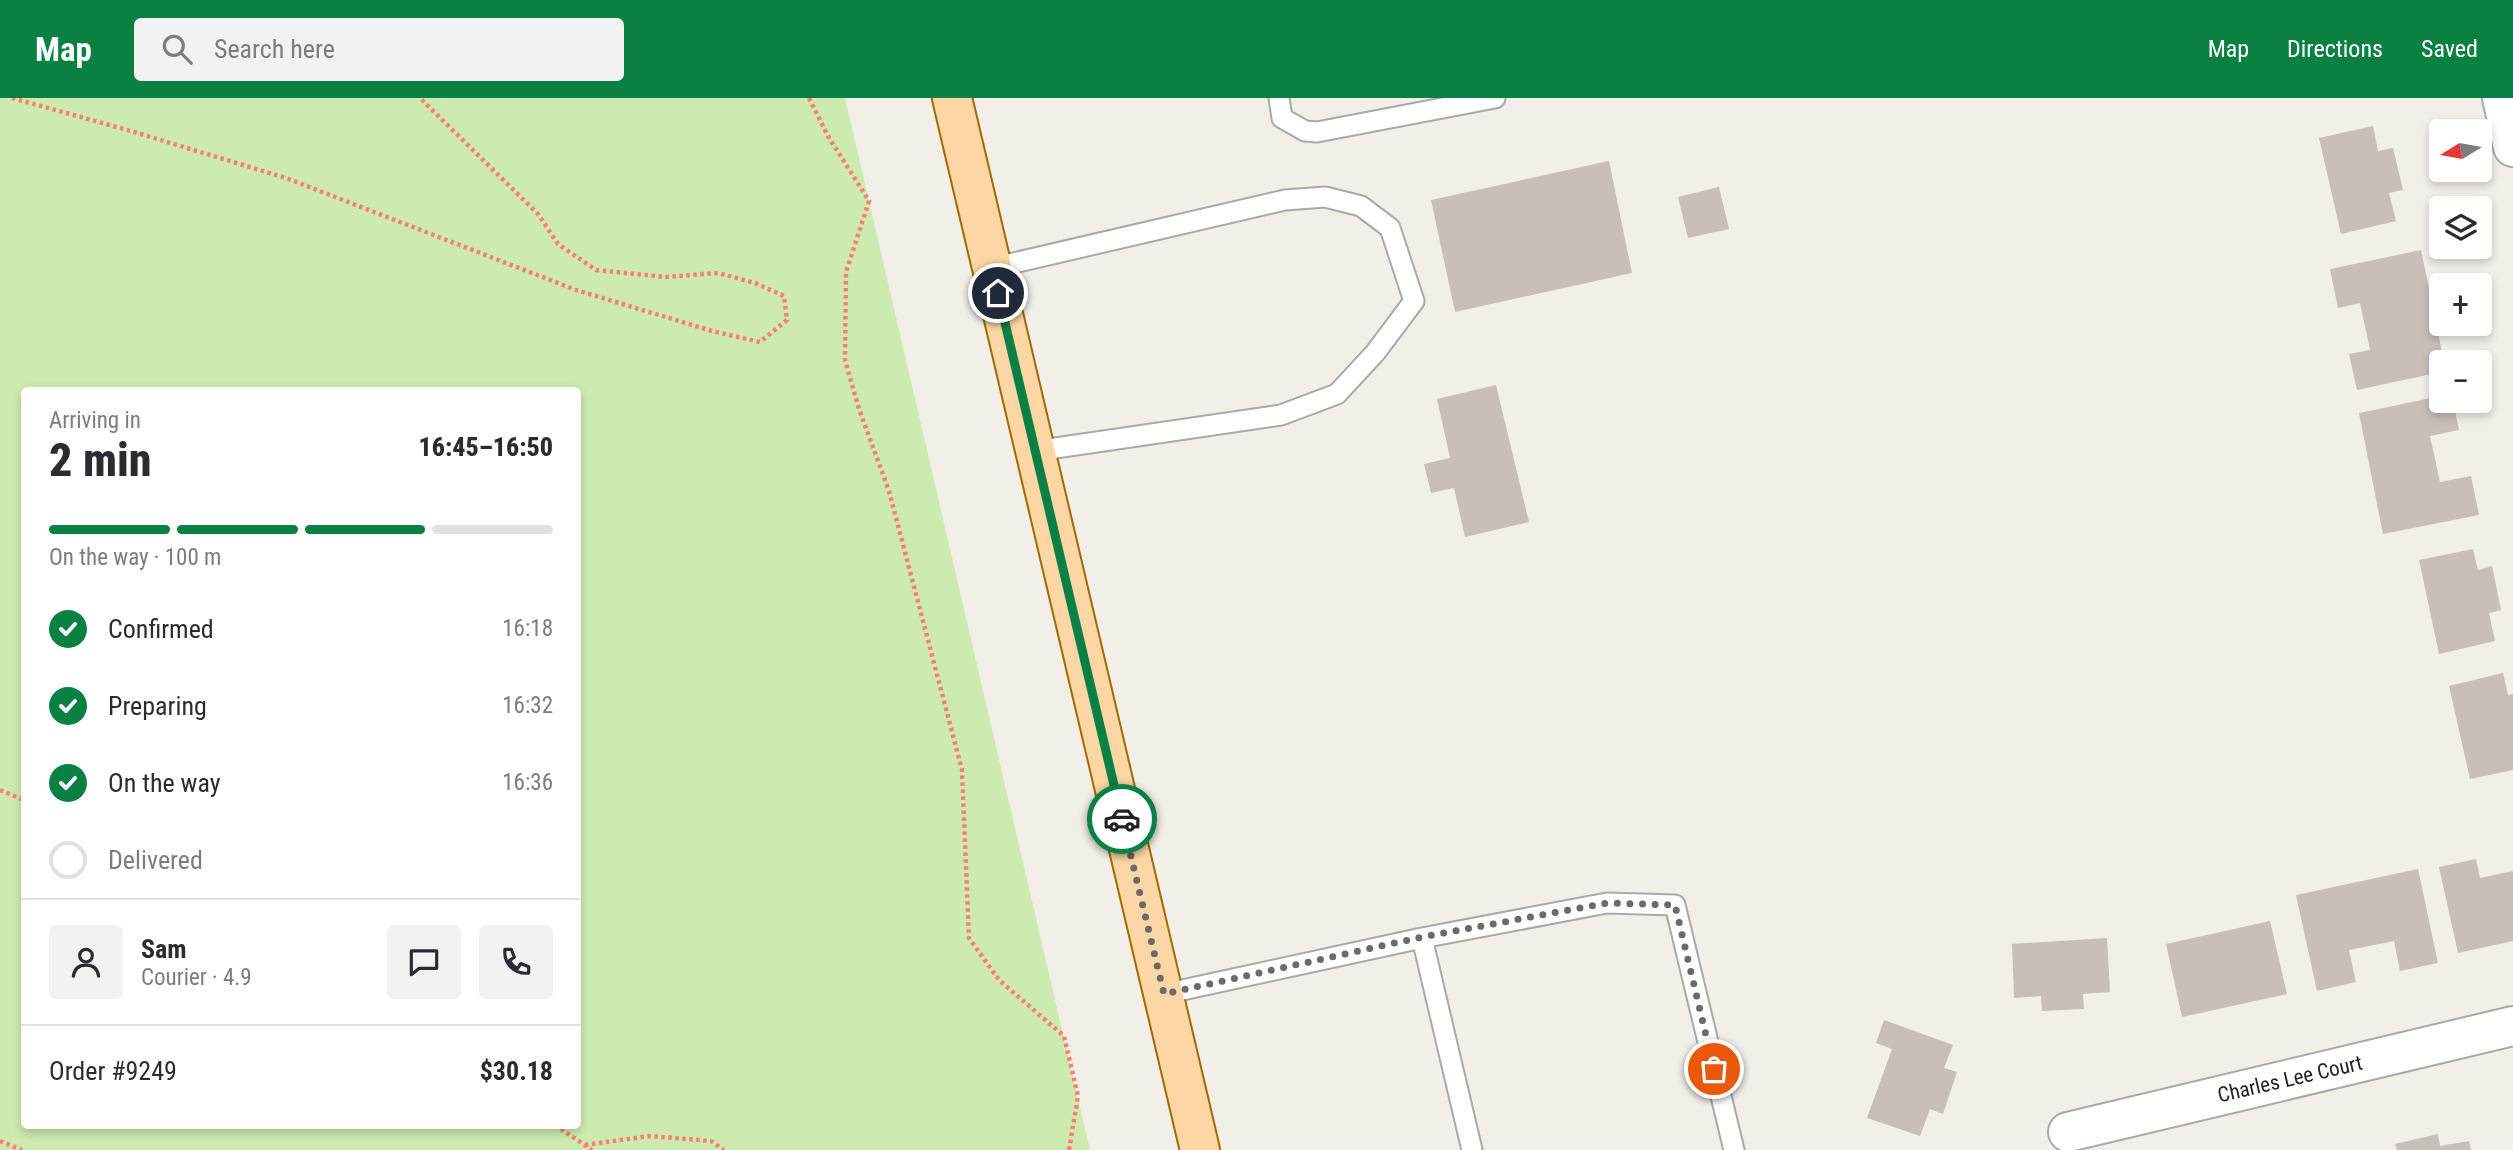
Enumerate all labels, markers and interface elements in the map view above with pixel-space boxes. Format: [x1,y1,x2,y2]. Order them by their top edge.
search box [134,18,624,81]
text: Map [35,30,92,69]
icon: search [158,30,196,68]
text: Search here [214,34,335,64]
text: Map [2208,35,2249,63]
text: Directions [2287,35,2383,63]
text: Saved [2421,35,2478,63]
north arrow [2429,119,2492,182]
map controls [2429,119,2492,413]
button: layers [2429,196,2492,259]
pin [968,263,1028,323]
button: + [2429,273,2492,336]
icon: home [979,274,1017,312]
button: − [2429,350,2492,413]
text: Arriving in [49,407,141,434]
text: 16:45–16:50 [419,432,553,462]
text: 2 min [49,433,152,487]
text: On the way · 100 m [49,544,221,571]
icon: check [49,610,87,648]
text: Confirmed [108,614,214,644]
text: 16:18 [502,615,553,642]
icon: check [49,687,87,725]
text: Preparing [108,691,207,721]
text: 16:32 [502,692,553,719]
icon: check [49,764,87,802]
text: On the way [108,768,221,798]
text: 16:36 [502,769,553,796]
courier [1087,784,1157,854]
icon: car [1103,800,1141,838]
text: Delivered [108,845,203,875]
button: person [49,925,123,999]
button: chat [387,925,461,999]
button: phone [479,925,553,999]
text: Sam [141,934,187,964]
text: Courier · 4.9 [141,964,252,991]
pin [1684,1039,1744,1099]
icon: bag [1695,1050,1733,1088]
street label: Charles Lee Court [2215,1051,2365,1107]
text: Order #9249 [49,1056,177,1086]
text: $30.18 [480,1056,553,1086]

